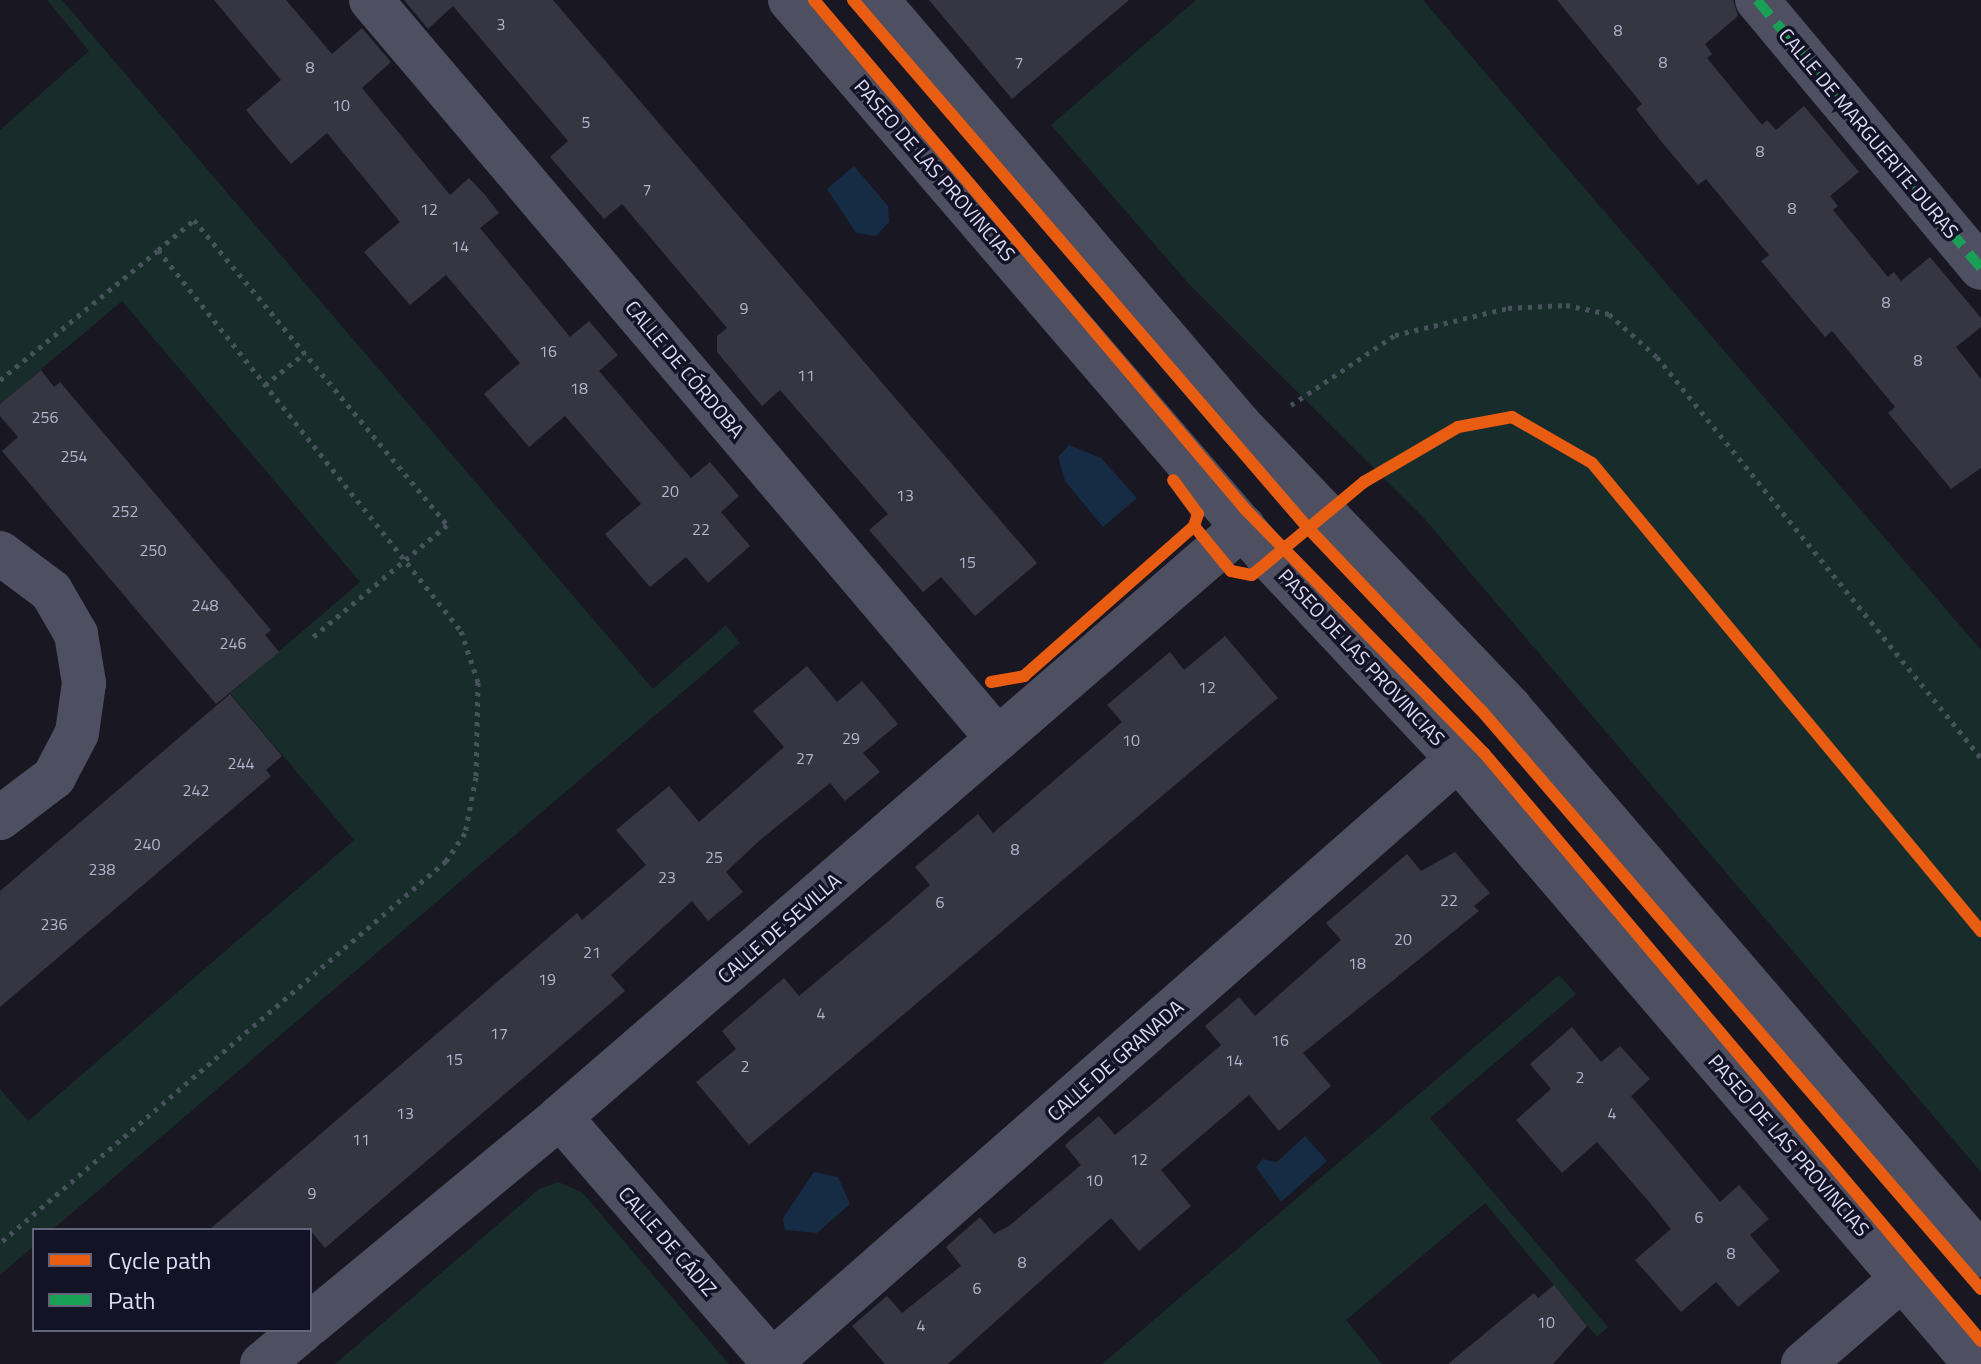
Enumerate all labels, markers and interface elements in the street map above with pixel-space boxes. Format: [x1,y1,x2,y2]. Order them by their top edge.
house number: 3 [497,14,505,34]
house number: 8 [1614,20,1622,40]
street label: CALLE DE MARGUERITE DURAS [1774,23,1964,243]
house number: 7 [1015,52,1023,72]
house number: 8 [1659,52,1667,72]
house number: 8 [306,57,314,77]
street label: PASEO DE LAS PROVINCIAS [850,74,1020,266]
house number: 10 [332,95,350,115]
house number: 5 [582,112,590,132]
house number: 8 [1756,141,1764,161]
house number: 7 [643,179,651,199]
house number: 8 [1788,198,1796,218]
house number: 12 [420,199,438,219]
house number: 14 [451,236,469,256]
house number: 8 [1882,292,1890,312]
street label: CALLE DE CÓRDOBA [620,295,750,443]
house number: 9 [740,298,748,318]
house number: 16 [539,341,557,361]
house number: 8 [1914,350,1922,370]
house number: 11 [797,365,815,385]
house number: 18 [570,378,588,398]
house number: 256 [32,407,58,427]
house number: 254 [61,446,87,466]
house number: 20 [661,481,679,501]
house number: 13 [896,485,914,505]
house number: 252 [112,501,138,521]
house number: 22 [692,519,710,539]
house number: 250 [140,540,166,560]
house number: 15 [958,552,976,572]
street label: PASEO DE LAS PROVINCIAS [1274,564,1450,750]
house number: 248 [192,595,218,615]
house number: 246 [220,633,246,653]
house number: 12 [1198,677,1216,697]
house number: 29 [842,728,860,748]
house number: 10 [1122,730,1140,750]
house number: 27 [796,748,814,768]
house number: 244 [228,753,254,773]
house number: 242 [183,780,209,800]
house number: 240 [134,834,160,854]
house number: 8 [1011,839,1019,859]
house number: 25 [705,847,723,867]
house number: 238 [89,859,115,879]
house number: 23 [658,867,676,887]
street label: CALLE DE SEVILLA [713,868,845,988]
house number: 22 [1440,890,1458,910]
house number: 6 [936,892,944,912]
house number: 236 [41,914,67,934]
house number: 20 [1394,929,1412,949]
house number: 21 [583,942,601,962]
house number: 18 [1348,953,1366,973]
house number: 19 [538,969,556,989]
street label: CALLE DE GRANADA [1042,994,1188,1126]
house number: 4 [817,1003,825,1023]
house number: 17 [490,1023,508,1043]
house number: 16 [1271,1030,1289,1050]
house number: 15 [445,1049,463,1069]
street label: PASEO DE LAS PROVINCIAS [1704,1049,1874,1241]
house number: 14 [1225,1050,1243,1070]
house number: 2 [741,1056,749,1076]
house number: 2 [1576,1067,1584,1087]
house number: 13 [396,1103,414,1123]
house number: 4 [1608,1103,1616,1123]
house number: 11 [352,1129,370,1149]
house number: 12 [1130,1149,1148,1169]
house number: 10 [1085,1170,1103,1190]
street label: CALLE DE CÁDIZ [614,1181,722,1301]
house number: 9 [308,1183,316,1203]
house number: 6 [1695,1207,1703,1227]
legend [32,1228,312,1332]
text: Cycle path [108,1242,211,1278]
house number: 8 [1727,1243,1735,1263]
house number: 8 [1018,1252,1026,1272]
house number: 6 [973,1278,981,1298]
text: Path [108,1282,155,1318]
house number: 10 [1537,1312,1555,1332]
house number: 4 [917,1315,925,1335]

